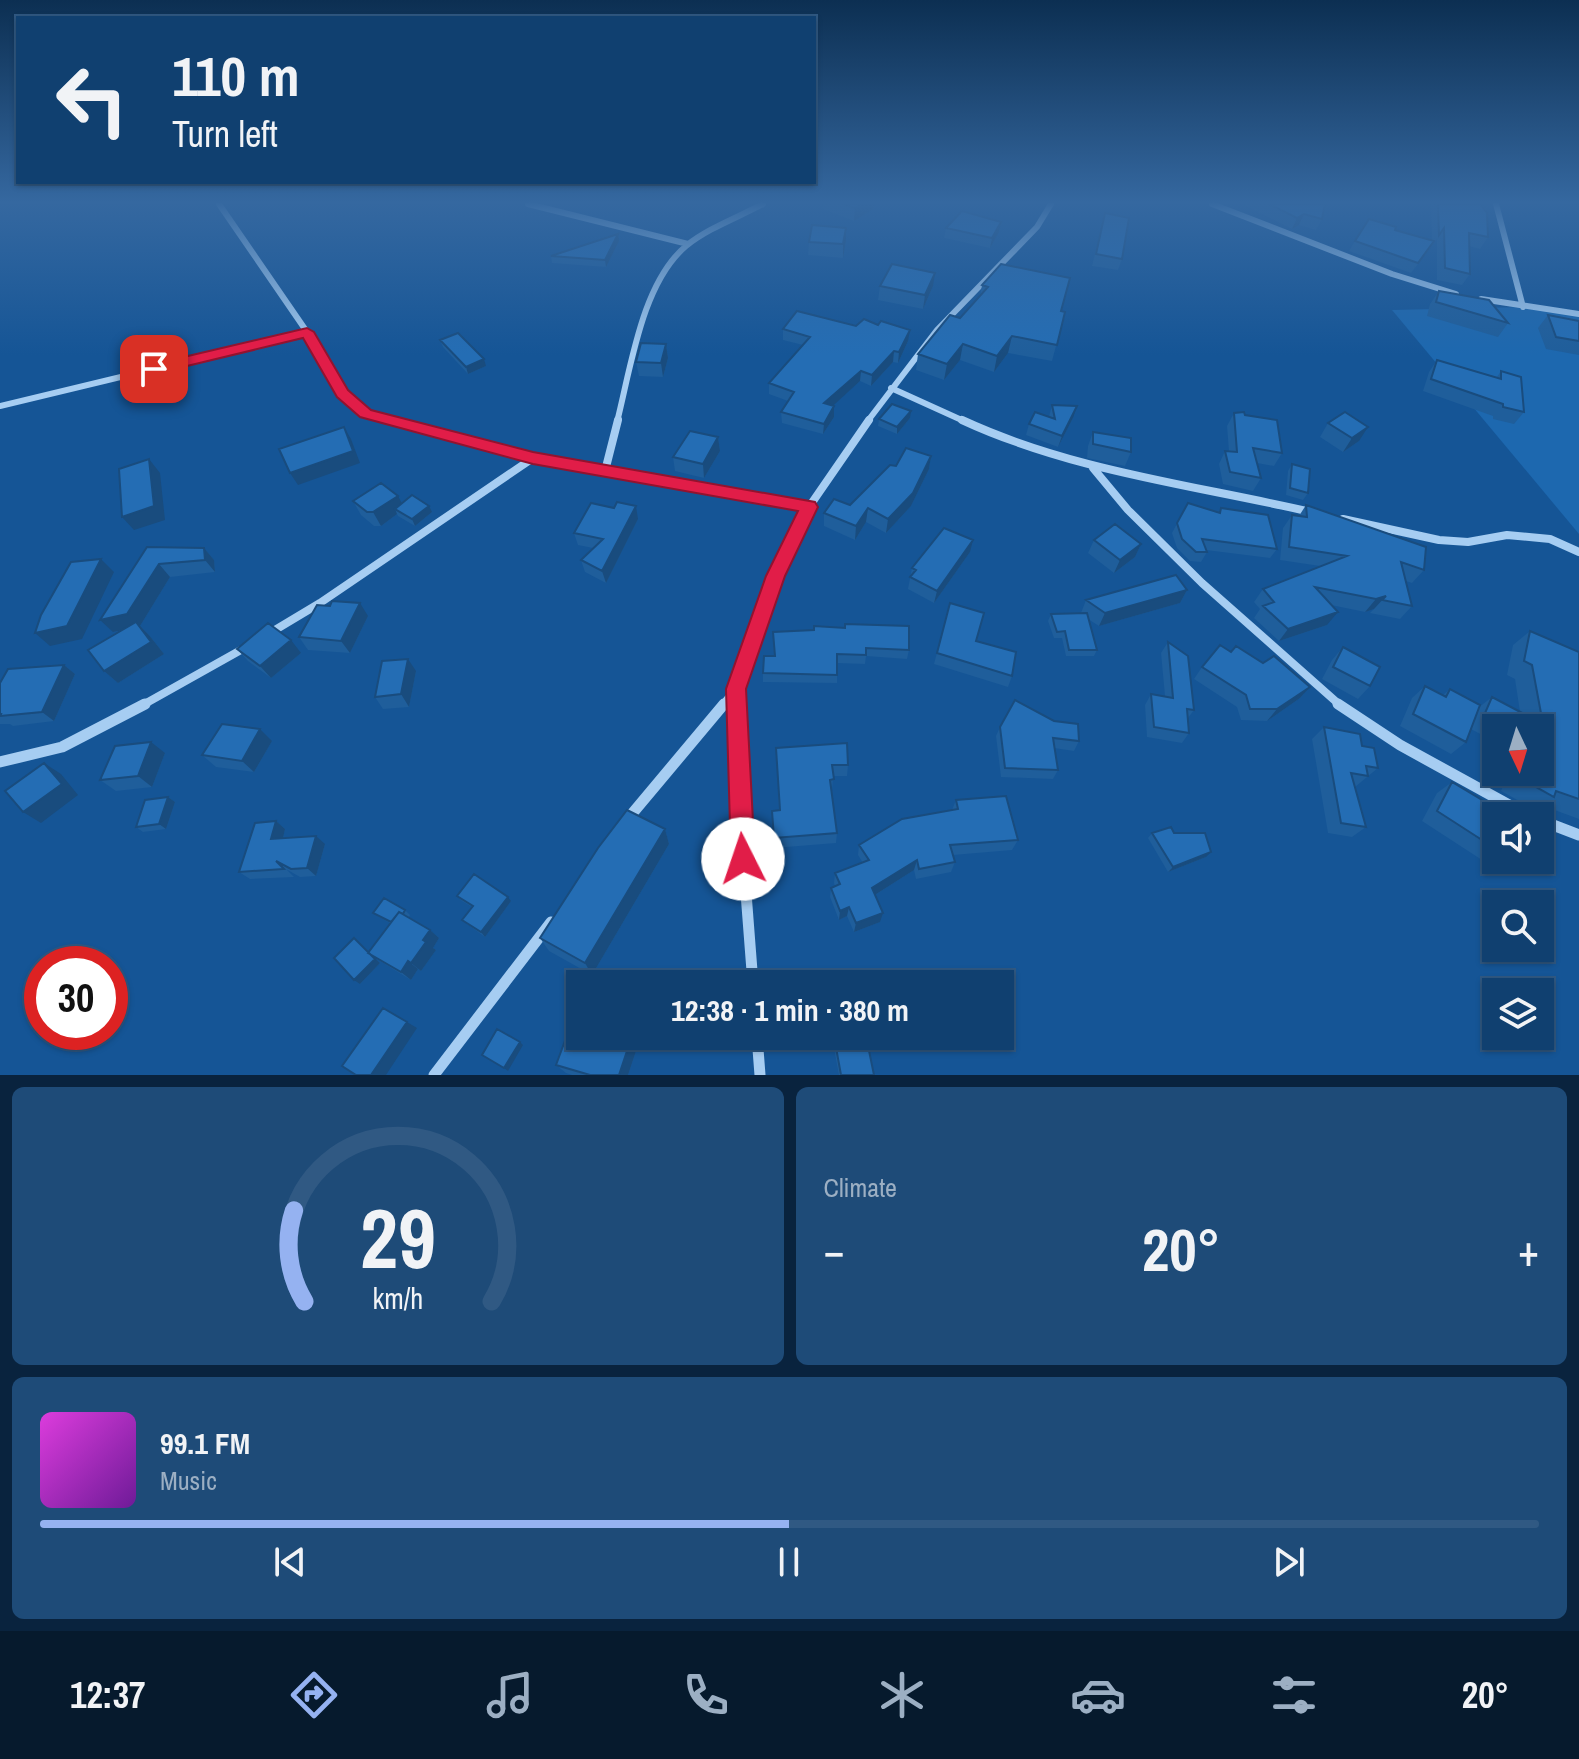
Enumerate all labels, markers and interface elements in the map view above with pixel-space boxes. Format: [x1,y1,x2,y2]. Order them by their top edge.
text: 110 m [172,38,300,113]
icon: left [40,48,144,152]
text: Turn left [172,110,278,158]
pin [120,335,188,403]
icon: arrive [132,347,176,391]
north arrow [1482,714,1554,786]
map controls [1482,714,1554,1050]
button: sound [1482,802,1554,874]
position arrow [701,817,785,901]
button: search [1482,890,1554,962]
speed limit sign: 30 [24,946,128,1050]
button: layers [1482,978,1554,1050]
text: 12:38 · 1 min · 380 m [671,990,909,1030]
text: Climate [824,1170,897,1205]
text: 29 [360,1182,436,1294]
text: 20° [1142,1209,1221,1290]
text: − [824,1220,845,1280]
text: + [1518,1220,1539,1280]
text: km/h [372,1279,423,1318]
text: 99.1 FM [160,1423,250,1463]
text: Music [160,1463,217,1498]
icon: previous [268,1540,312,1584]
icon: pause [767,1540,811,1584]
icon: next [1267,1540,1311,1584]
icon: directions [286,1667,342,1723]
icon: music [482,1667,538,1723]
icon: phone [678,1667,734,1723]
icon: climate [874,1667,930,1723]
icon: car [1070,1667,1126,1723]
icon: filters [1266,1667,1322,1723]
text: 12:37 [70,1671,146,1719]
text: 20° [1462,1671,1509,1719]

